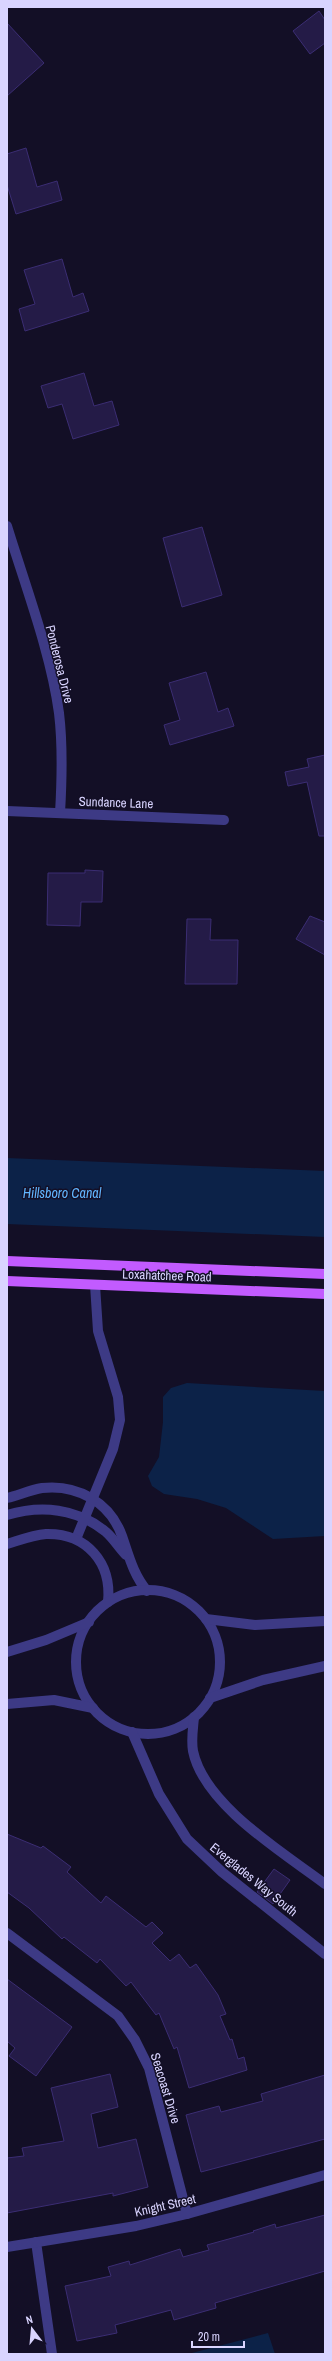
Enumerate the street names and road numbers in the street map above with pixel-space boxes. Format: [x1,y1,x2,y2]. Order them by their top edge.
street label: Ponderosa Drive [42,623,77,705]
street label: Sundance Lane [78,793,154,812]
street label: Loxahatchee Road [122,1265,212,1286]
street label: Everglades Way South [206,1839,301,1920]
street label: Seacoast Drive [147,2051,184,2126]
street label: Knight Street [133,2190,197,2221]

